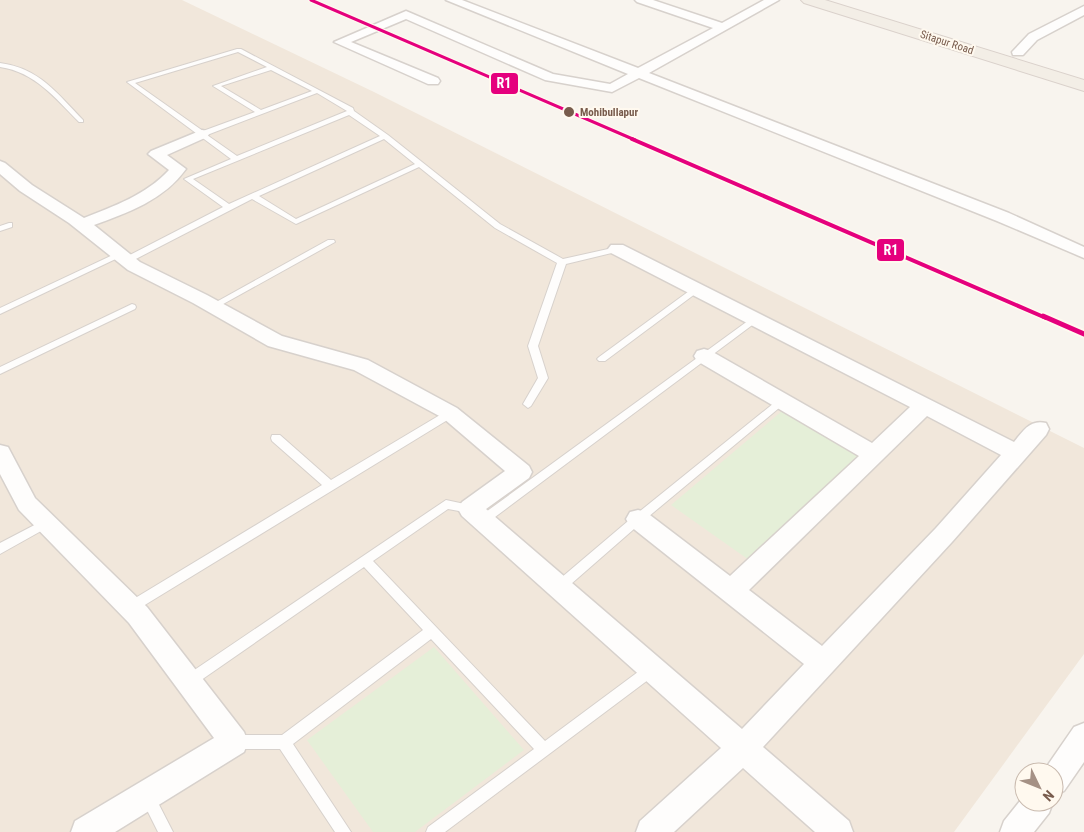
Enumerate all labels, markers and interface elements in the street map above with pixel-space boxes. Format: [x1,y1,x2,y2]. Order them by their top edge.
street label: Sitapur Road [918,28,975,57]
line badge: R1 [490,72,519,95]
text: R1 [497,75,511,91]
marker: Mohibullapur [562,105,576,119]
place label: Mohibullapur [580,106,638,119]
line badge: R1 [876,238,905,262]
text: R1 [884,242,898,258]
north arrow [1014,762,1064,812]
text: N [1040,787,1057,804]

